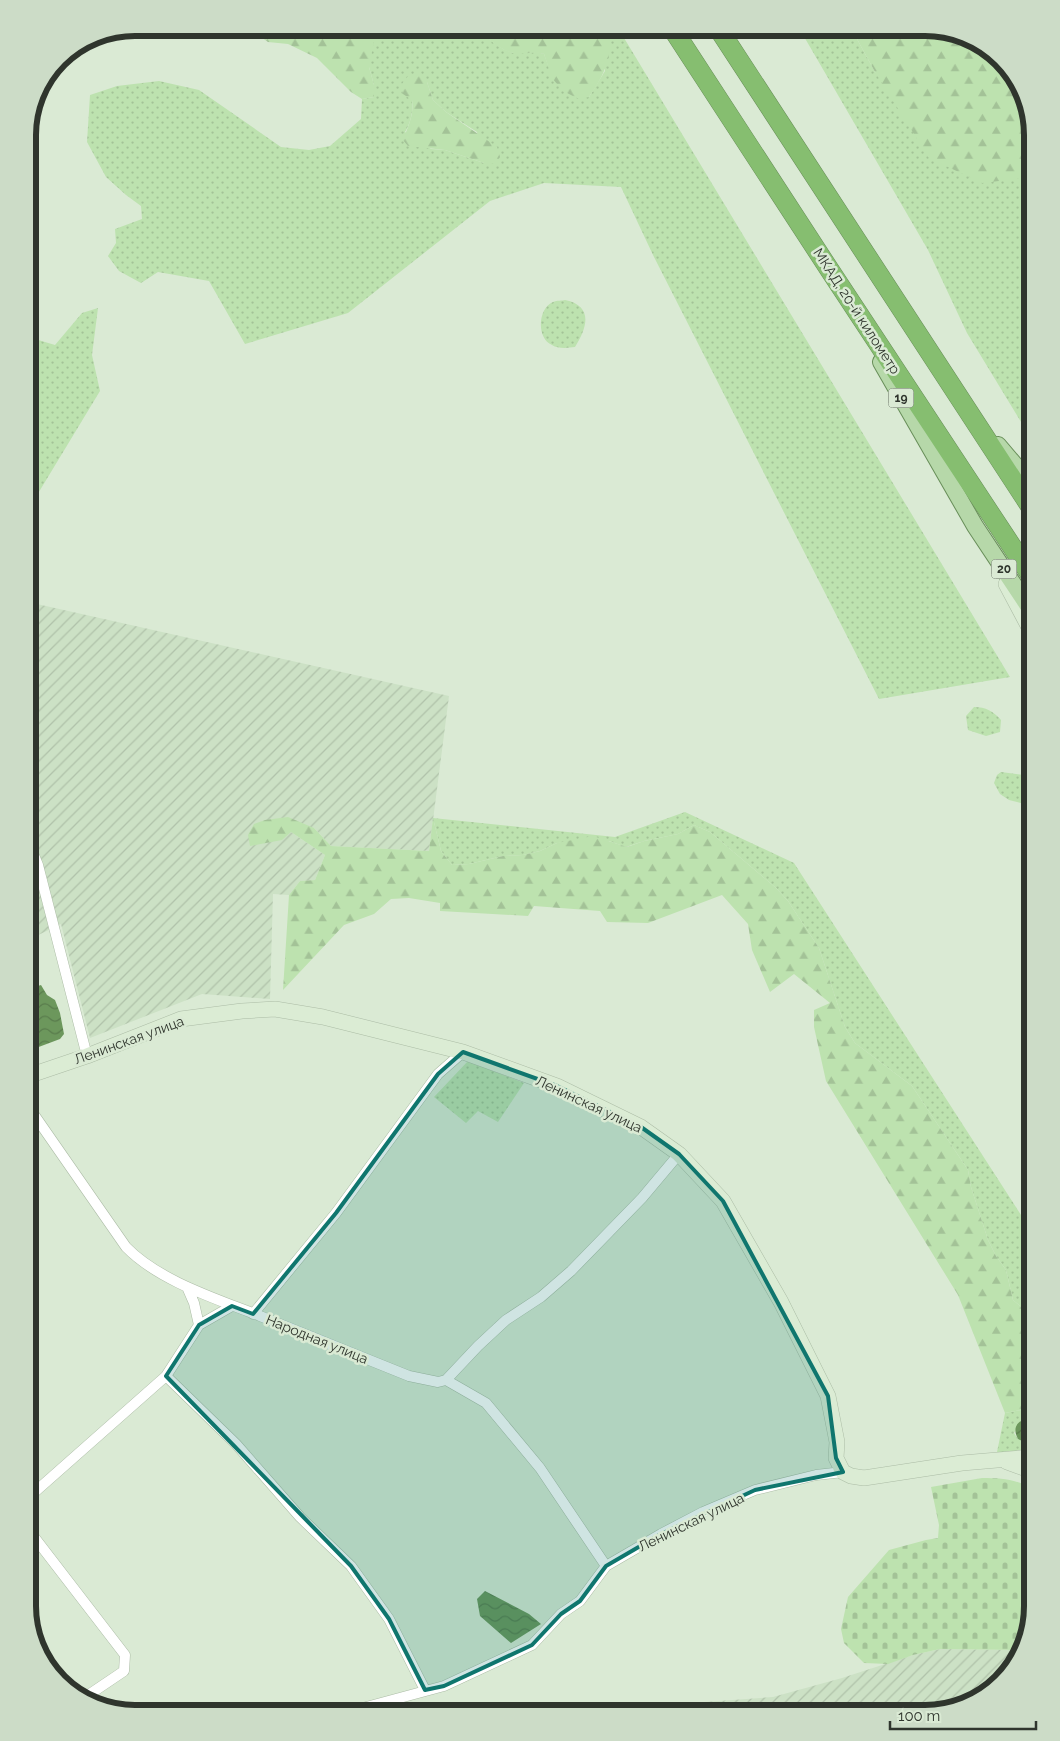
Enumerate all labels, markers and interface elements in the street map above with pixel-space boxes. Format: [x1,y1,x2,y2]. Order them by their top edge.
street label: МКАД, 20-й километр [810,245,904,377]
road number: 19 [888,388,914,408]
road number: 20 [992,560,1016,578]
street label: Ленинская улица [72,1013,186,1067]
street label: Ленинская улица [533,1072,645,1136]
street label: Народная улица [264,1311,370,1367]
street label: Ленинская улица [636,1489,746,1555]
scale bar [890,1698,1036,1730]
text: 100 m [898,1707,940,1725]

